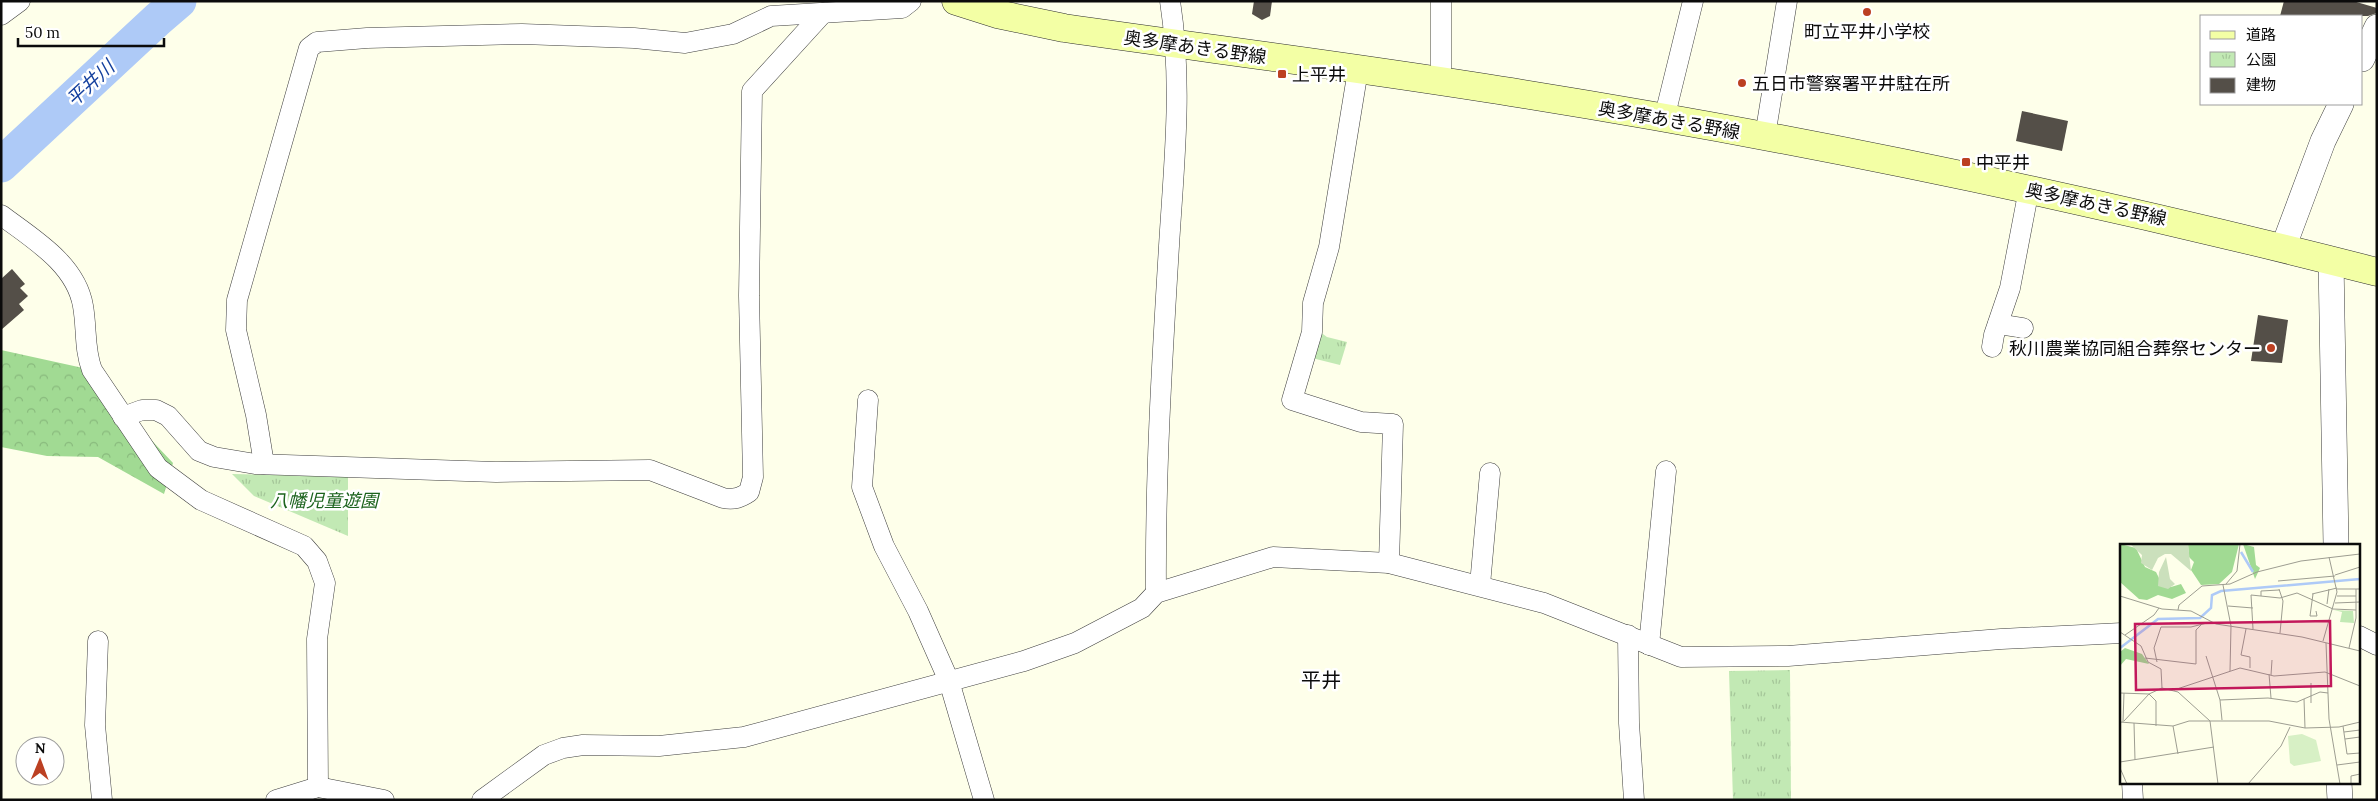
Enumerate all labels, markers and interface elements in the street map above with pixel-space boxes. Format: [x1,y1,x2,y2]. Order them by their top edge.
marker: 町立平井小学校 [1861,6,1873,18]
scale bar [18,15,164,47]
legend [2200,15,2363,105]
place label: 町立平井小学校 [1804,20,1930,43]
text: 50 m [25,23,60,42]
text: 道路 [2246,25,2276,44]
street label: 奥多摩あきる野線 [1122,26,1268,68]
text: 公園 [2246,50,2276,69]
water label: 平井川 [61,53,120,111]
place label: 上平井 [1292,63,1346,86]
marker: 上平井 [1276,68,1288,80]
place label: 五日市警察署平井駐在所 [1752,72,1950,95]
text: 建物 [2246,75,2276,94]
marker: 五日市警察署平井駐在所 [1736,77,1748,89]
street label: 奥多摩あきる野線 [1596,96,1742,144]
place label: 中平井 [1976,151,2030,174]
marker: 中平井 [1960,156,1972,168]
street label: 奥多摩あきる野線 [2023,178,2169,230]
place label: 秋川農業協同組合葬祭センター [2009,337,2261,360]
marker: 秋川農業協同組合葬祭センター [2265,342,2277,354]
park label: 八幡児童遊園 [270,489,381,512]
inset map [2120,544,2360,784]
district label: 平井 [1301,667,1341,692]
north arrow [15,736,65,786]
text: N [35,739,46,757]

